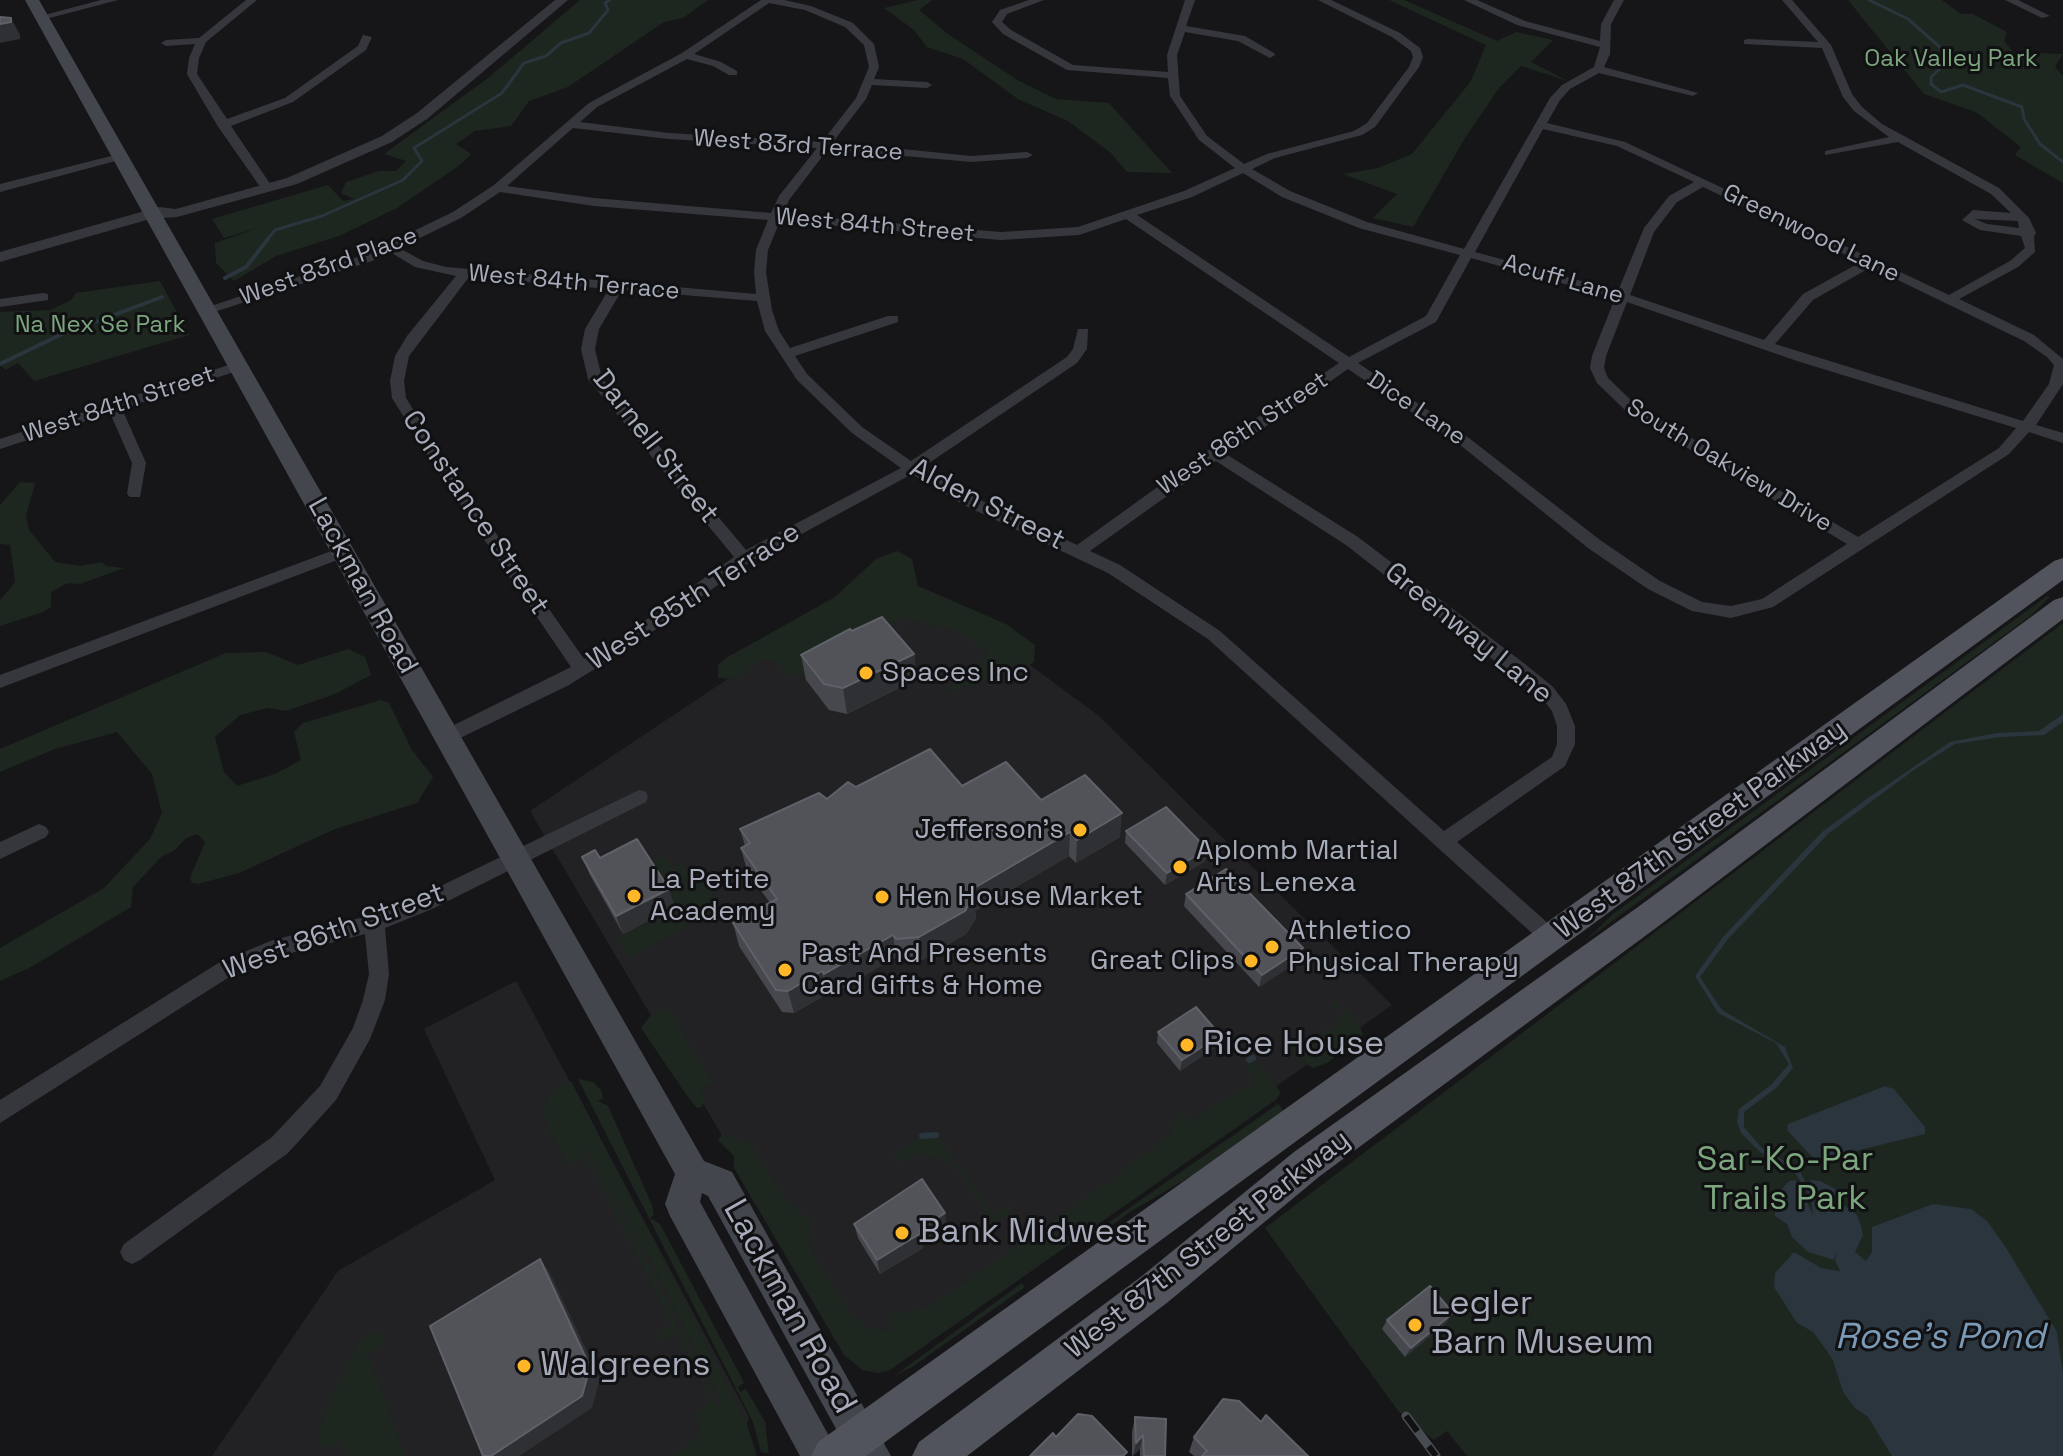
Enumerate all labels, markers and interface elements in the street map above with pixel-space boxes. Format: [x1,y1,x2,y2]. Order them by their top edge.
park label: Oak Valley Park [1864,45,2038,73]
street label: West 83rd Terrace [692,124,904,168]
street label: Greenwood Lane [1718,179,1904,289]
street label: West 84th Street [774,203,976,249]
street label: West 83rd Place [236,222,422,312]
street label: Acuff Lane [1499,249,1627,311]
street label: West 84th Terrace [467,259,681,307]
park label: Na Nex Se Park [15,311,185,339]
street label: West 84th Street [20,360,218,450]
street label: Darnell Street [585,364,725,530]
street label: West 86th Street [1152,366,1334,502]
street label: Dice Lane [1361,366,1471,452]
street label: South Oakview Drive [1621,393,1837,539]
street label: Constance Street [394,405,556,621]
street label: Alden Street [904,452,1070,558]
street label: Lackman Road [300,492,424,680]
street label: West 85th Terrace [581,516,807,678]
street label: Greenway Lane [1377,556,1559,712]
place label: Spaces Inc [882,656,1029,690]
marker: Spaces Inc [857,664,875,682]
street label: West 87th Street Parkway [1549,713,1853,947]
place label: Jefferson's [914,813,1064,847]
marker: Jefferson's [1071,821,1089,839]
place label: Aplomb Martial Arts Lenexa [1196,834,1399,900]
marker: Aplomb Martial Arts Lenexa [1171,858,1189,876]
place label: La Petite Academy [650,863,776,929]
street label: West 86th Street [219,876,449,988]
place label: Hen House Market [898,880,1143,914]
marker: La Petite Academy [625,887,643,905]
marker: Hen House Market [873,888,891,906]
place label: Athletico Physical Therapy [1288,914,1519,980]
place label: Past And Presents Card Gifts & Home [801,937,1047,1003]
marker: Athletico Physical Therapy [1263,938,1281,956]
place label: Great Clips [1090,944,1235,978]
marker: Great Clips [1242,952,1260,970]
marker: Past And Presents Card Gifts & Home [776,961,794,979]
place label: Rice House [1203,1025,1384,1065]
marker: Rice House [1178,1036,1196,1054]
street label: West 87th Street Parkway [1059,1124,1357,1366]
park label: Sar-Ko-Par Trails Park [1697,1141,1873,1220]
street label: Lackman Road [713,1193,865,1421]
place label: Bank Midwest [918,1213,1148,1253]
marker: Bank Midwest [893,1224,911,1242]
place label: Legler Barn Museum [1431,1285,1654,1364]
marker: Legler Barn Museum [1406,1316,1424,1334]
water label: Rose's Pond [1835,1316,2045,1360]
place label: Walgreens [540,1346,710,1386]
marker: Walgreens [515,1357,533,1375]

